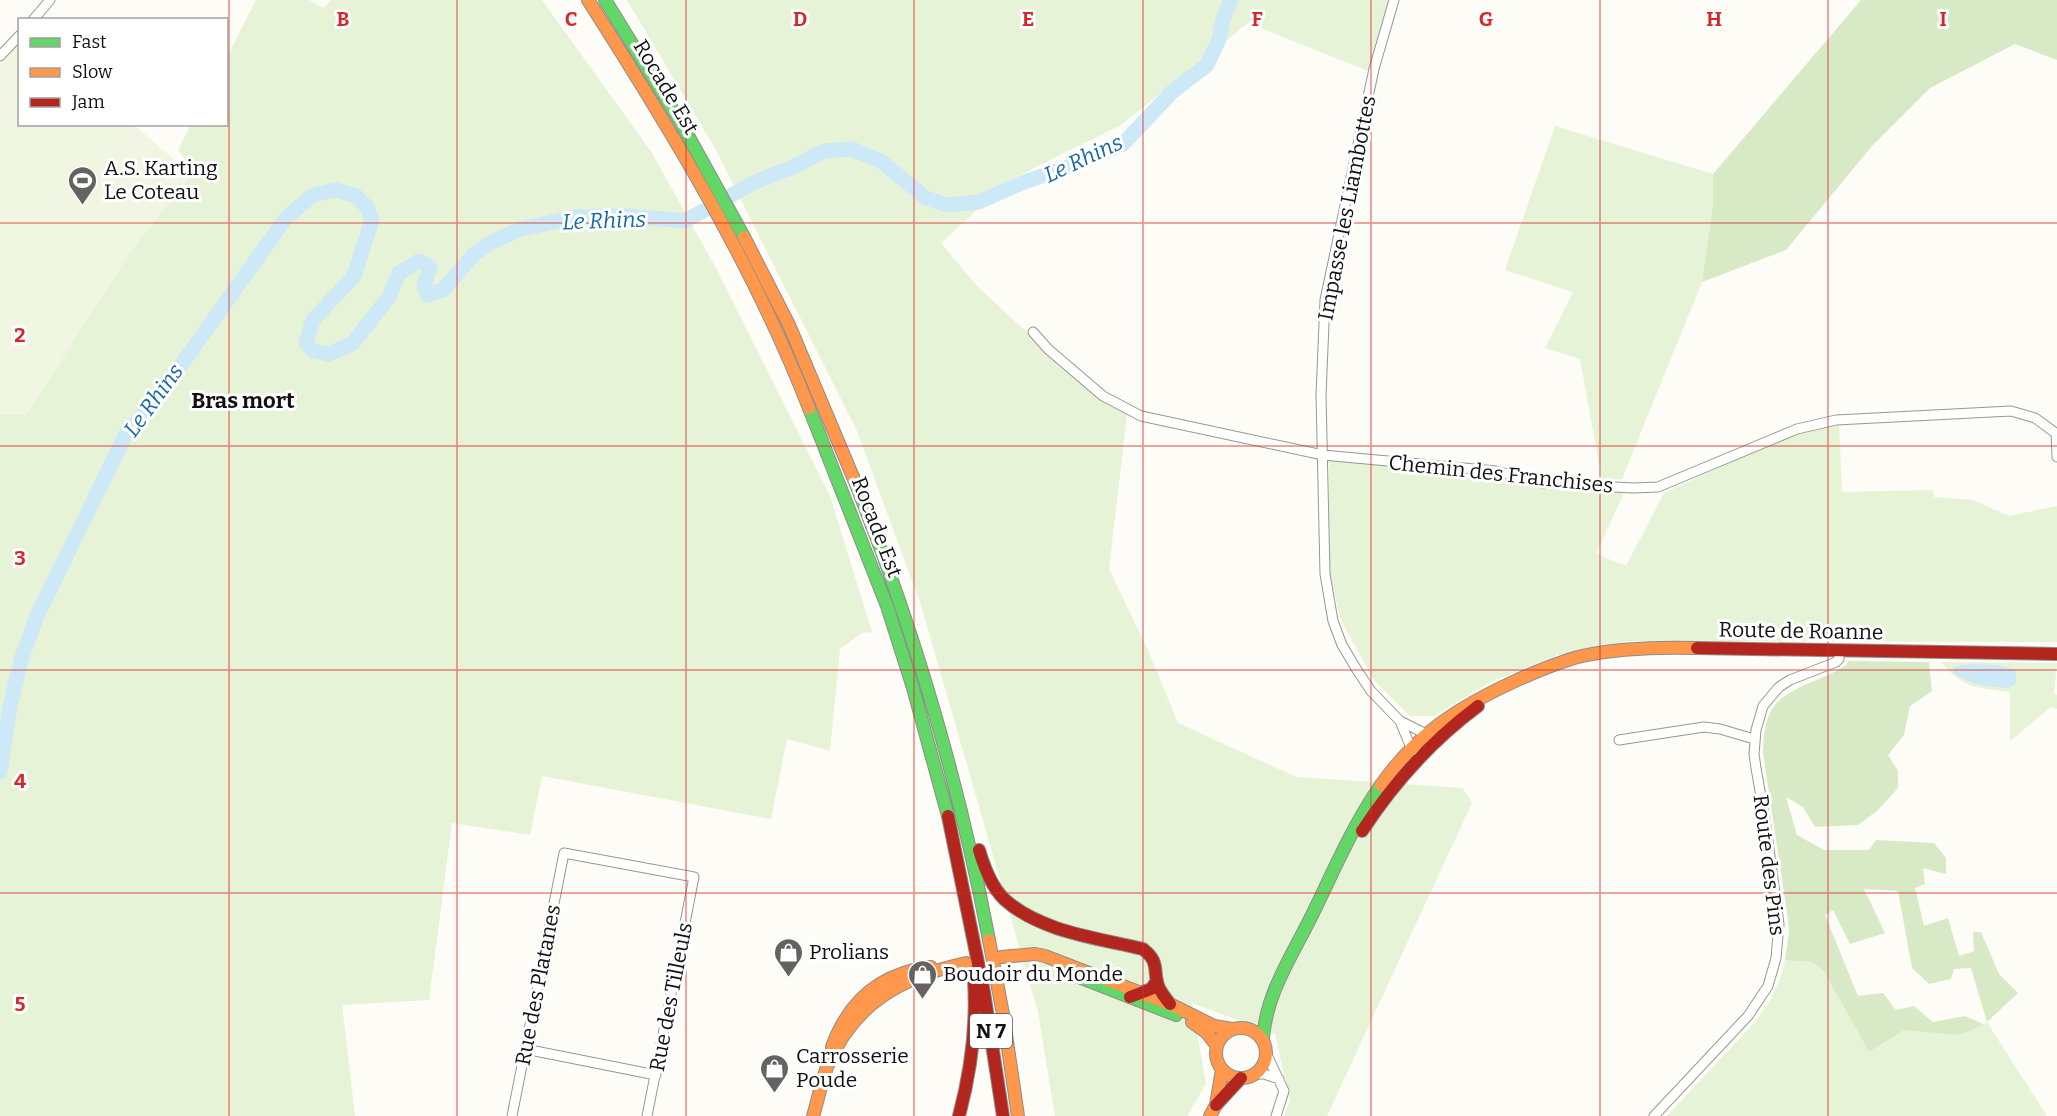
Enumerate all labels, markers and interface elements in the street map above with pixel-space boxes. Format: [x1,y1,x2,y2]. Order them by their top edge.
text: B [337,7,350,31]
text: C [565,7,577,31]
text: D [793,7,807,31]
text: E [1022,7,1034,31]
text: F [1251,7,1263,31]
text: G [1479,7,1493,31]
text: H [1706,7,1722,31]
text: I [1939,7,1947,31]
legend [18,18,228,126]
text: Fast [72,31,107,53]
street label: Rocade Est [628,35,705,139]
text: Slow [72,61,113,83]
text: Jam [71,91,105,113]
street label: Impasse les Liambottes [1312,93,1382,323]
water label: Le Rhins [1040,129,1127,188]
place label: A.S. Karting Le Coteau [104,155,218,205]
sports icon: A.S. Karting Le Coteau [67,164,99,206]
water label: Le Rhins [562,206,646,235]
text: 2 [14,323,26,347]
water label: Le Rhins [118,358,189,442]
district label: Bras mort [191,387,295,414]
street label: Chemin des Franchises [1387,449,1615,499]
street label: Rocade Est [846,473,908,581]
text: 3 [14,546,26,570]
street label: Route de Roanne [1718,617,1884,645]
text: 4 [14,769,26,793]
street label: Route des Pins [1747,793,1791,937]
street label: Rue des Platanes [510,902,566,1068]
street label: Rue des Tilleuls [644,920,698,1074]
shop icon: Prolians [772,936,804,978]
place label: Prolians [809,939,889,965]
shop icon: Boudoir du Monde [906,958,938,1000]
place label: Boudoir du Monde [943,961,1123,987]
text: 5 [15,992,26,1016]
road number: N 7 [970,1014,1012,1048]
place label: Carrosserie Poude [796,1043,909,1093]
shop icon: Carrosserie Poude [759,1052,791,1094]

